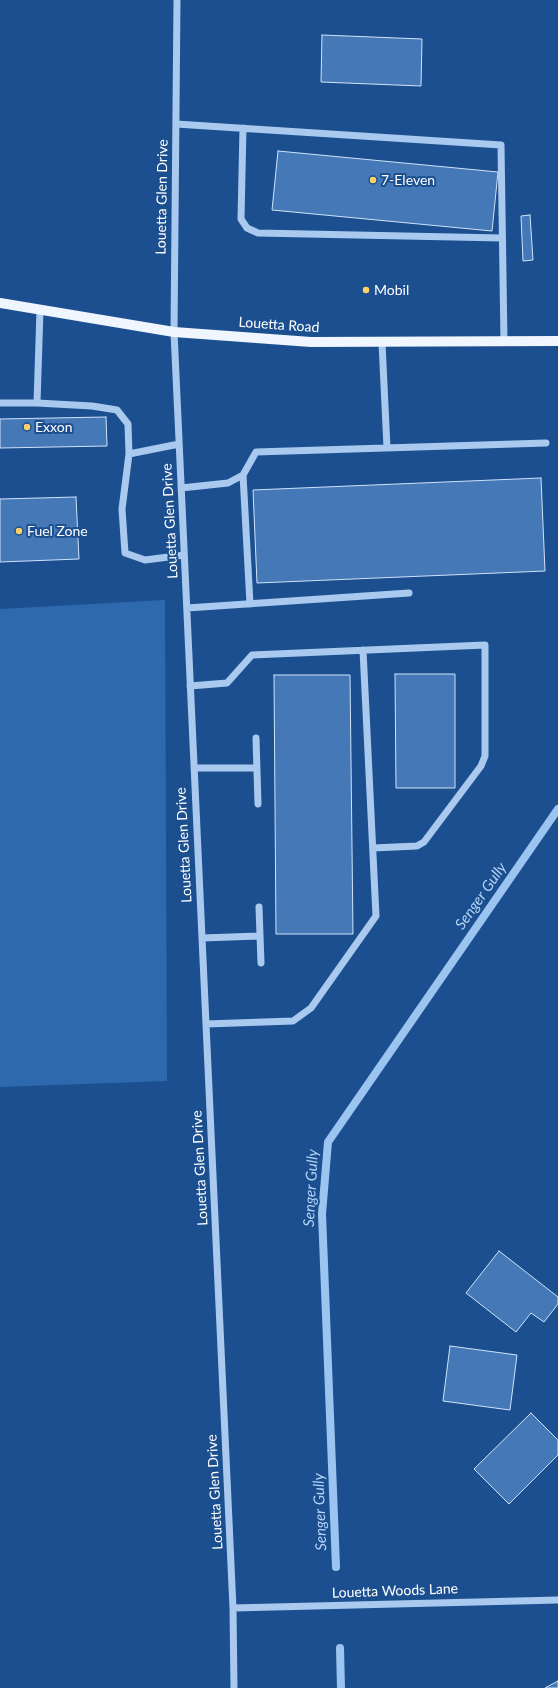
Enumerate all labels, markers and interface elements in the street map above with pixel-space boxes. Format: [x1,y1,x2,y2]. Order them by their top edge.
street label: Louetta Glen Drive [153,139,171,255]
place label: 7-Eleven [381,172,435,188]
marker: 7-Eleven [368,175,378,185]
place label: Mobil [374,282,409,298]
marker: Mobil [361,285,371,295]
street label: Louetta Road [238,314,320,336]
place label: Exxon [35,419,72,435]
marker: Exxon [22,422,32,432]
street label: Louetta Glen Drive [159,463,181,579]
place label: Fuel Zone [27,523,88,539]
marker: Fuel Zone [14,526,24,536]
street label: Louetta Glen Drive [173,787,195,903]
water label: Senger Gully [451,859,511,933]
street label: Louetta Glen Drive [189,1110,211,1226]
water label: Senger Gully [300,1149,322,1227]
street label: Louetta Glen Drive [204,1434,226,1550]
water label: Senger Gully [310,1473,330,1551]
street label: Louetta Woods Lane [332,1580,458,1602]

